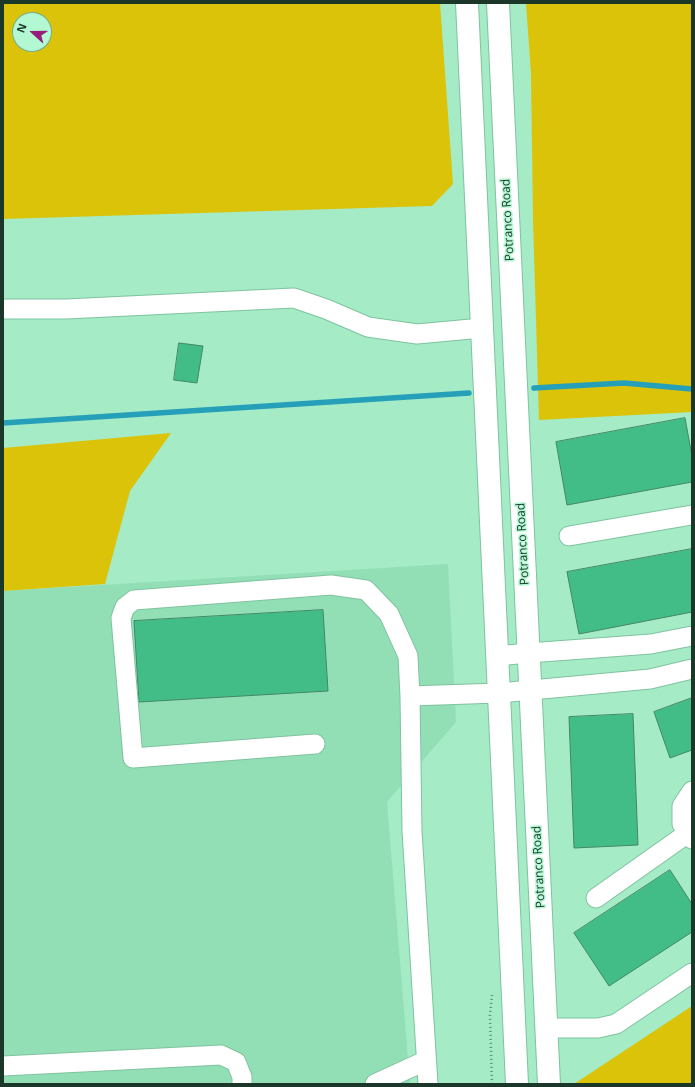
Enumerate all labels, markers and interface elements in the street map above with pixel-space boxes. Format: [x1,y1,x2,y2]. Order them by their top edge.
north arrow [12,12,52,52]
text: N [13,21,30,35]
street label: Potranco Road [499,178,517,262]
street label: Potranco Road [514,502,532,586]
street label: Potranco Road [530,825,548,909]

